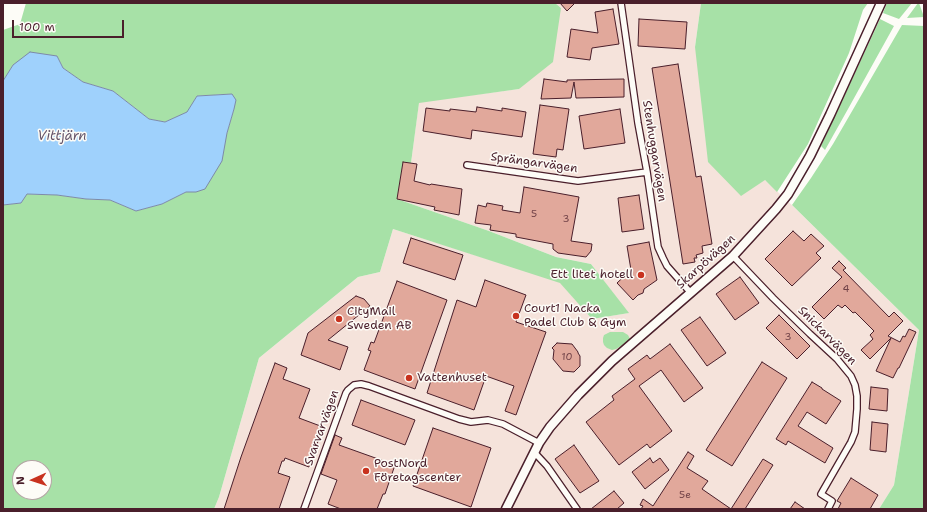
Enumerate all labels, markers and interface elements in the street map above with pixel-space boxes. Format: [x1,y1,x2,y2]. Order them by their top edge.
scale bar [14,12,126,38]
text: 100 m [19,19,55,35]
street label: Stenhuggarvägen [639,99,669,203]
water label: Vittjärn [38,129,86,145]
street label: Sprängarvägen [490,150,578,176]
house number: 5 [531,208,537,220]
house number: 3 [563,213,569,225]
street label: Skarpövägen [673,232,739,292]
place label: Ett litet hotell [550,268,633,282]
marker: Ett litet hotell [636,270,646,280]
house number: 4 [843,283,849,295]
place label: Court1 Nacka Padel Club & Gym [524,302,626,330]
street label: Snickarvägen [795,304,859,368]
place label: CityMail Sweden AB [347,305,412,333]
marker: Court1 Nacka Padel Club & Gym [511,311,521,321]
marker: CityMail Sweden AB [334,314,344,324]
house number: 3 [785,331,791,343]
house number: 10 [562,351,572,363]
place label: Vattenhuset [417,371,487,385]
marker: Vattenhuset [404,373,414,383]
street label: Svarvarvägen [302,388,342,468]
place label: PostNord Företagscenter [374,457,461,485]
north arrow [12,460,52,500]
marker: PostNord Företagscenter [361,466,371,476]
text: N [13,476,28,485]
house number: 5e [679,489,691,501]

